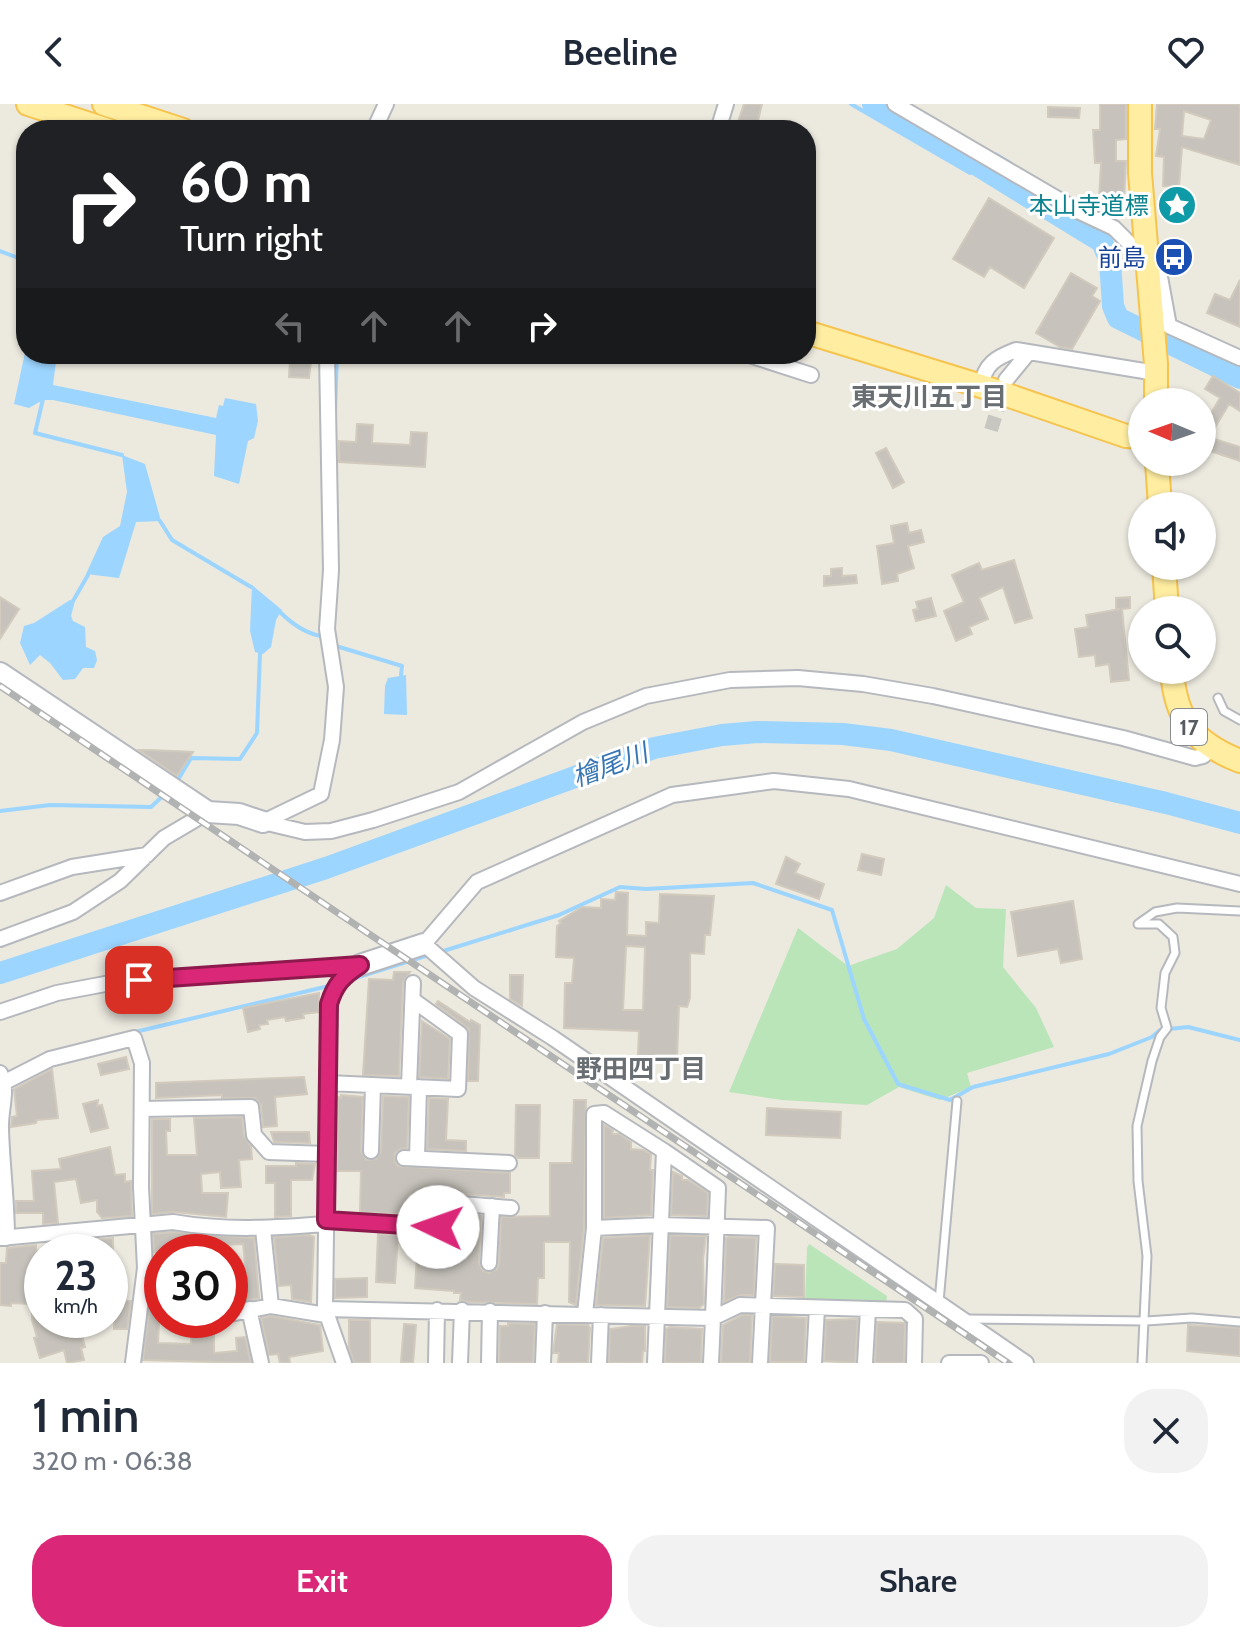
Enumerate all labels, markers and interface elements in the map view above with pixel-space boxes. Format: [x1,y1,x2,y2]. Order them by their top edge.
icon: back [32,30,76,74]
text: Beeline [562,30,678,74]
icon: heart [1164,30,1208,74]
text: 60 m [180,148,312,216]
icon: right [48,152,152,256]
place icon: 本山寺道標 [1156,184,1198,226]
place label: 本山寺道標 [1029,191,1149,220]
text: Turn right [180,216,323,260]
bus stop icon: 前島 [1153,236,1195,278]
place label: 前島 [1098,243,1146,272]
icon: left [268,304,312,348]
icon: ahead [352,304,396,348]
icon: ahead [436,304,480,348]
icon: right [520,304,564,348]
district label: 東天川五丁目 [851,381,1007,413]
north arrow [1128,388,1216,476]
map controls [1128,388,1216,684]
button: sound [1128,492,1216,580]
button: search [1128,596,1216,684]
road number: 17 [1171,709,1207,745]
water label: 檜尾川 [568,736,655,793]
pin [105,946,173,1014]
icon: arrive [117,958,161,1002]
district label: 野田四丁目 [576,1053,706,1085]
position arrow [396,1185,480,1269]
speed limit sign: 30 [144,1234,248,1338]
text: 23 [55,1251,97,1300]
text: km/h [54,1294,98,1318]
text: 1 min [32,1386,139,1444]
button: close [1124,1389,1208,1473]
text: 320 m · 06:38 [32,1445,193,1477]
button: Exit [32,1535,612,1627]
button: Share [628,1535,1208,1627]

